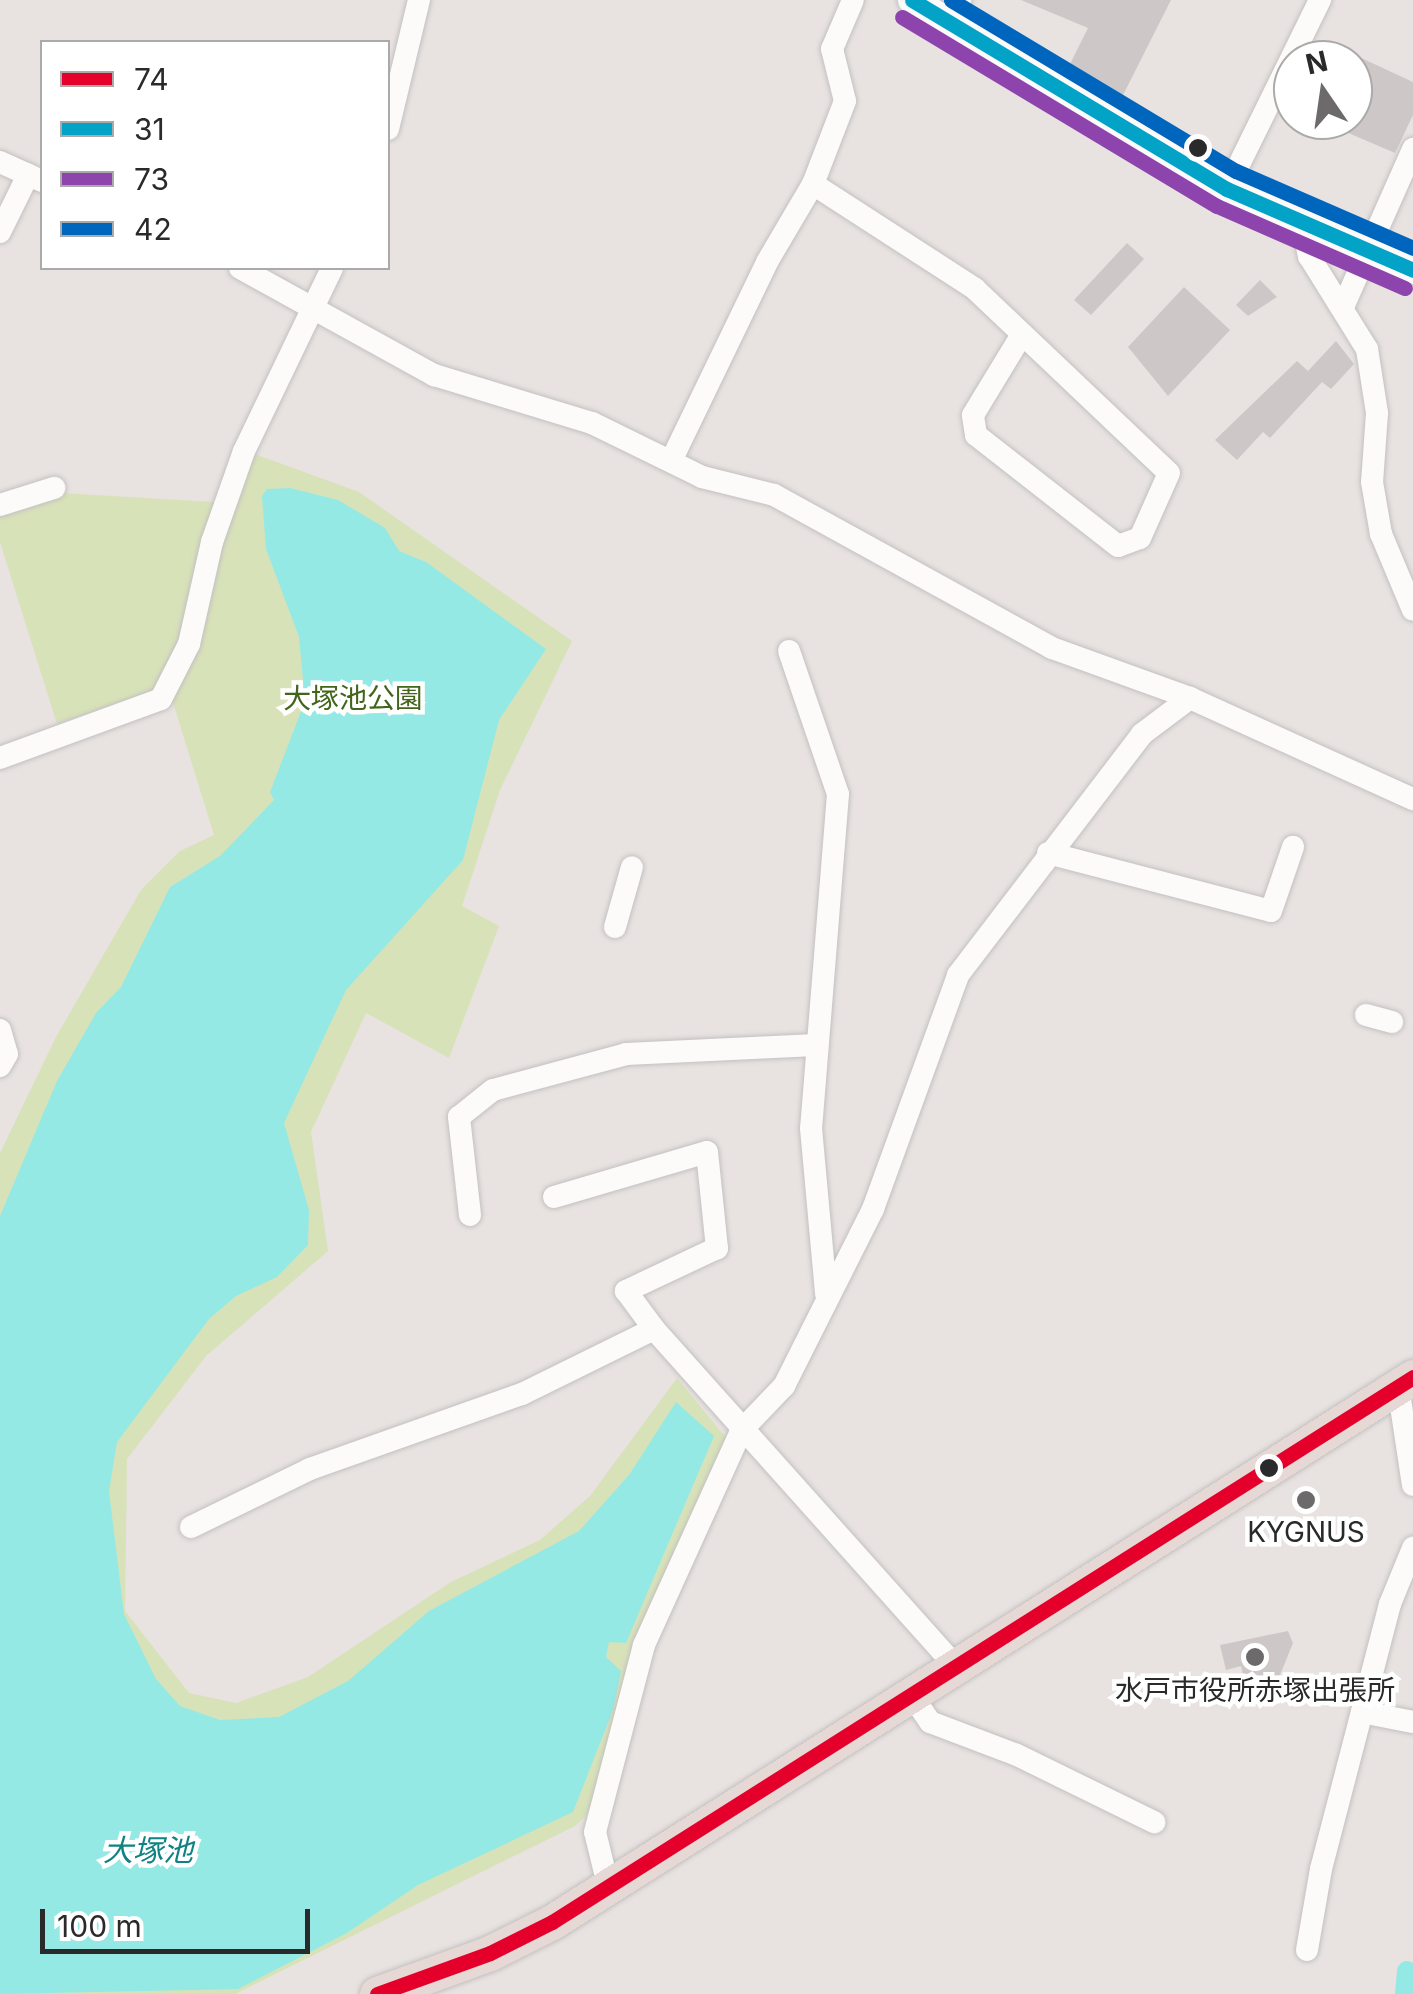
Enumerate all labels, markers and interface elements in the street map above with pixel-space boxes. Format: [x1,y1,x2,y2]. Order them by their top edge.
legend [40,40,390,270]
north arrow [1273,40,1373,140]
text: N [1302,44,1331,82]
text: 74 [134,61,169,97]
text: 31 [134,111,165,147]
unlabelled marker [1188,138,1208,158]
text: 73 [134,161,169,197]
text: 42 [134,211,172,247]
park label: 大塚池公園 [283,681,423,715]
unlabelled marker [1259,1458,1279,1478]
marker: KYGNUS [1295,1489,1317,1511]
place label: KYGNUS [1247,1515,1365,1549]
marker: 水戸市役所赤塚出張所 [1244,1646,1266,1668]
place label: 水戸市役所赤塚出張所 [1115,1673,1395,1707]
water label: 大塚池 [103,1832,193,1868]
scale bar [45,1889,315,1951]
text: 100 m [57,1908,142,1944]

